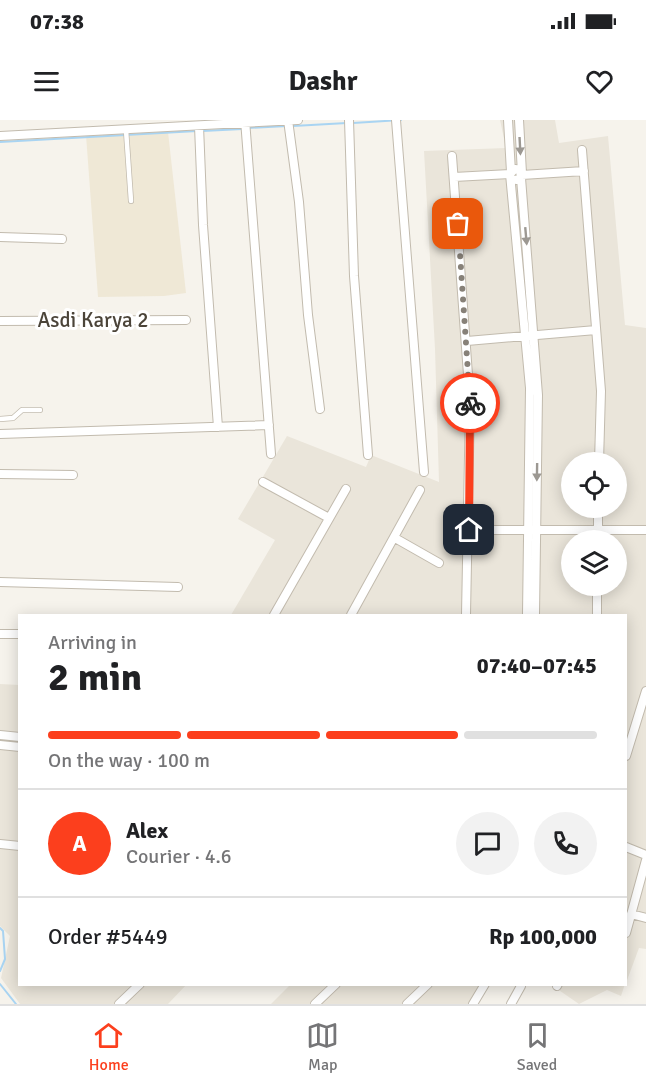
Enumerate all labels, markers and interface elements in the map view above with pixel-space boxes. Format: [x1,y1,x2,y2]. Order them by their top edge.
text: 07:38 [30,8,84,35]
icon: menu [30,65,63,98]
text: Dashr [289,65,357,98]
icon: heart [583,65,616,98]
one-way arrow [516,137,525,156]
pin [432,198,483,249]
icon: bag [441,207,474,240]
one-way arrow [521,226,531,245]
street label: Asdi Karya 2 [38,307,149,333]
courier [440,373,500,433]
icon: bike [454,387,487,420]
map controls [561,452,627,596]
button: locate [561,452,627,518]
one-way arrow [532,463,542,482]
pin [443,504,494,555]
icon: home [452,513,485,546]
button: layers [561,530,627,596]
text: Arriving in [48,630,137,655]
text: 07:40–07:45 [477,652,597,679]
text: 2 min [48,653,142,701]
text: On the way · 100 m [48,748,210,773]
button: chat [456,812,519,875]
button: phone [534,812,597,875]
text: Alex [126,817,168,844]
text: A [72,830,87,857]
text: Courier · 4.6 [126,844,232,869]
text: Order #5449 [48,923,168,950]
text: Rp 100,000 [489,923,597,950]
tab: Home [89,1019,129,1075]
tab: Map [306,1019,339,1075]
tab: Saved [517,1019,557,1075]

